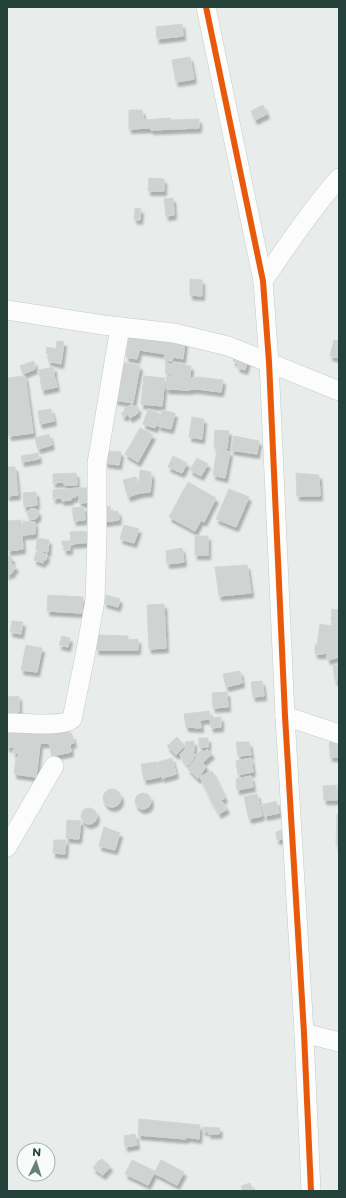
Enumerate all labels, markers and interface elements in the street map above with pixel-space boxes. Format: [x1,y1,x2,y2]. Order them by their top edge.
north arrow [16,1142,56,1182]
text: N [32,1145,42,1159]

